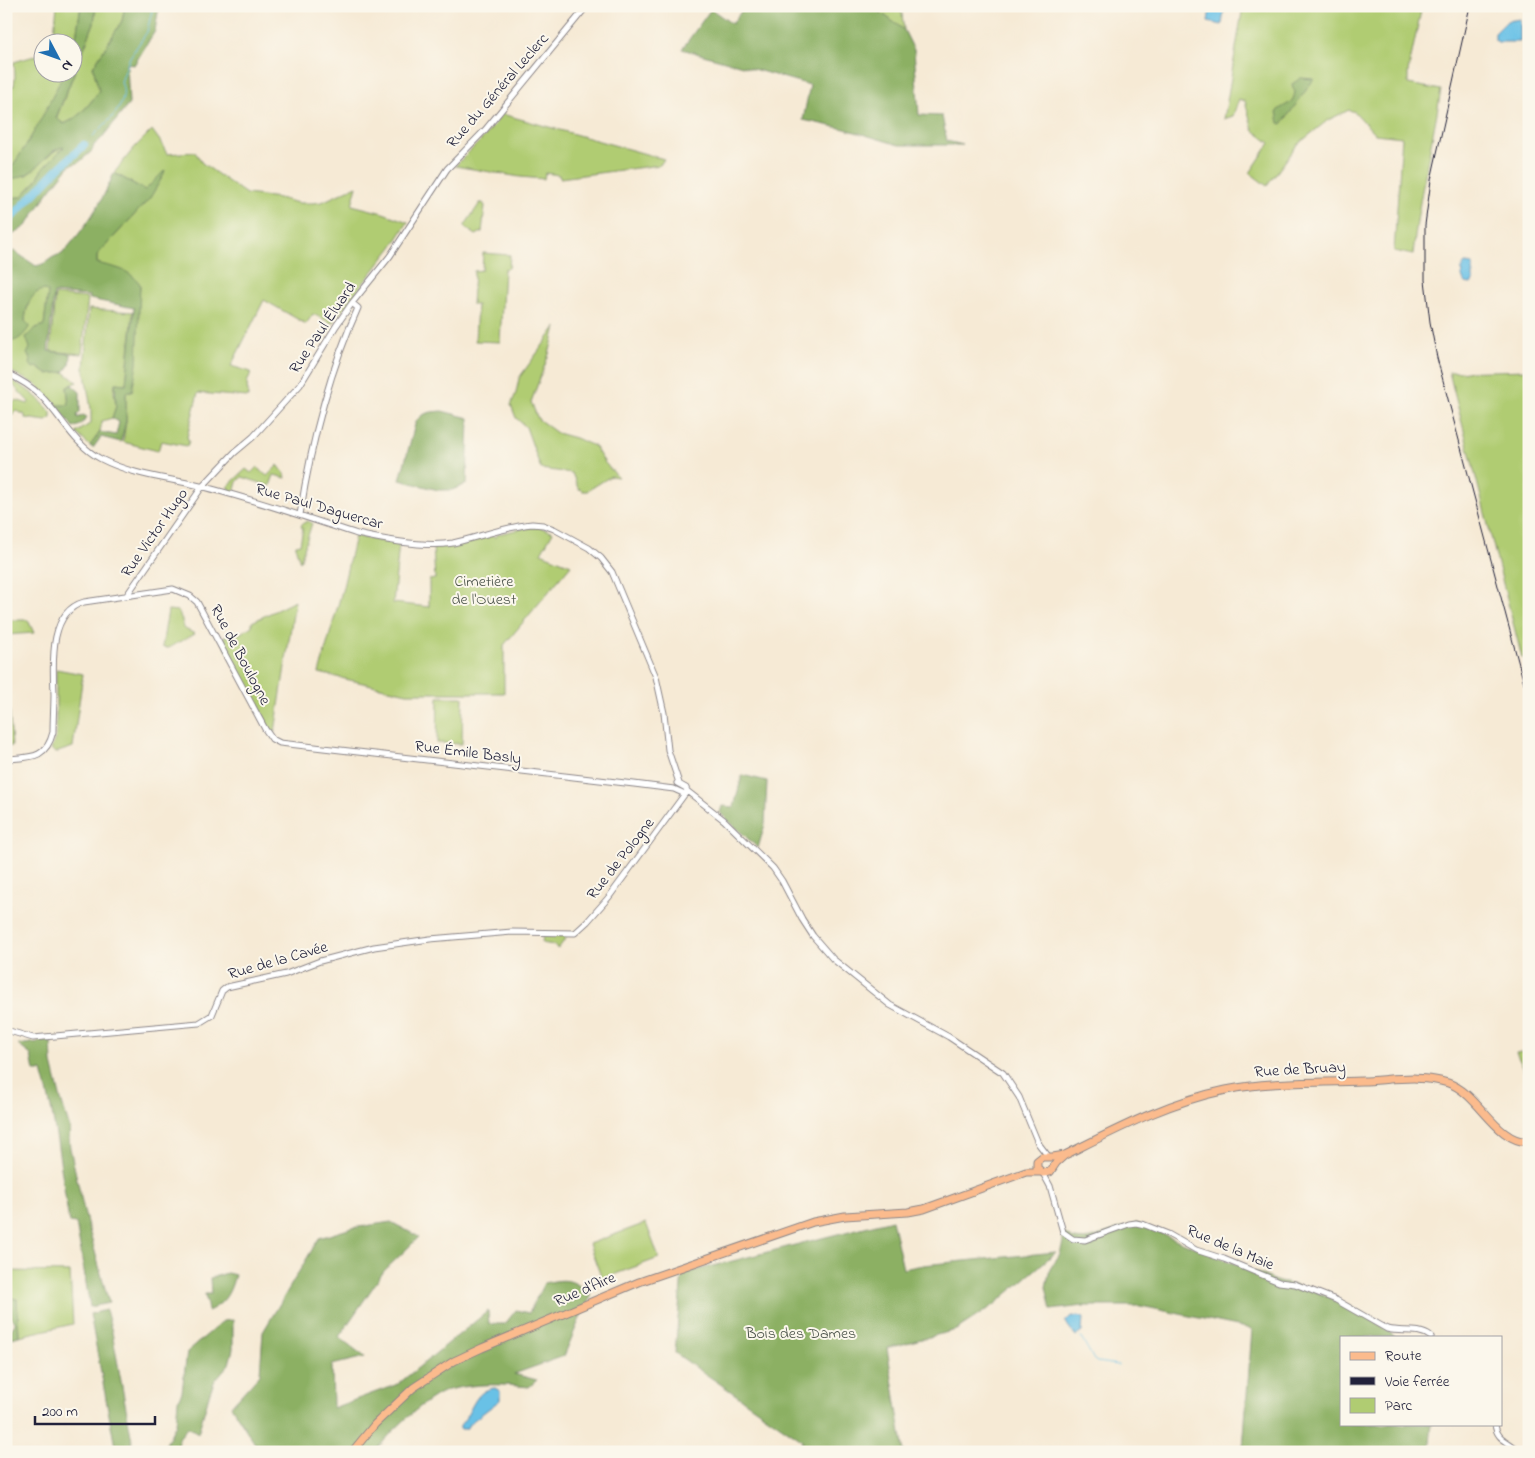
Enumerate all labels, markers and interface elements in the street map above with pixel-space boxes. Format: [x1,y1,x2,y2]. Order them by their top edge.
street label: Rue du Général Leclerc [441,27,555,154]
north arrow [32,32,82,82]
text: N [56,55,78,76]
street label: Rue Paul Éluard [283,277,363,379]
street label: Rue Paul Daguercar [253,477,385,537]
street label: Rue Victor Hugo [115,484,195,582]
park label: Cimetière de l'Ouest [452,570,517,612]
street label: Rue de Boulogne [203,600,277,710]
street label: Rue Émile Basly [413,735,523,771]
street label: Rue de Pologne [581,812,661,905]
street label: Rue de la Cavée [225,935,331,987]
street label: Rue de Bruay [1254,1056,1346,1084]
street label: Rue de la Maie [1183,1219,1278,1278]
street label: Rue d'Aire [551,1266,620,1314]
park label: Bois des Dames [745,1322,856,1346]
legend [1340,1336,1502,1426]
text: Route [1385,1345,1422,1367]
text: Voie ferrée [1384,1371,1450,1393]
scale bar [35,1393,155,1425]
text: Parc [1385,1395,1413,1417]
text: 200 m [42,1401,78,1423]

